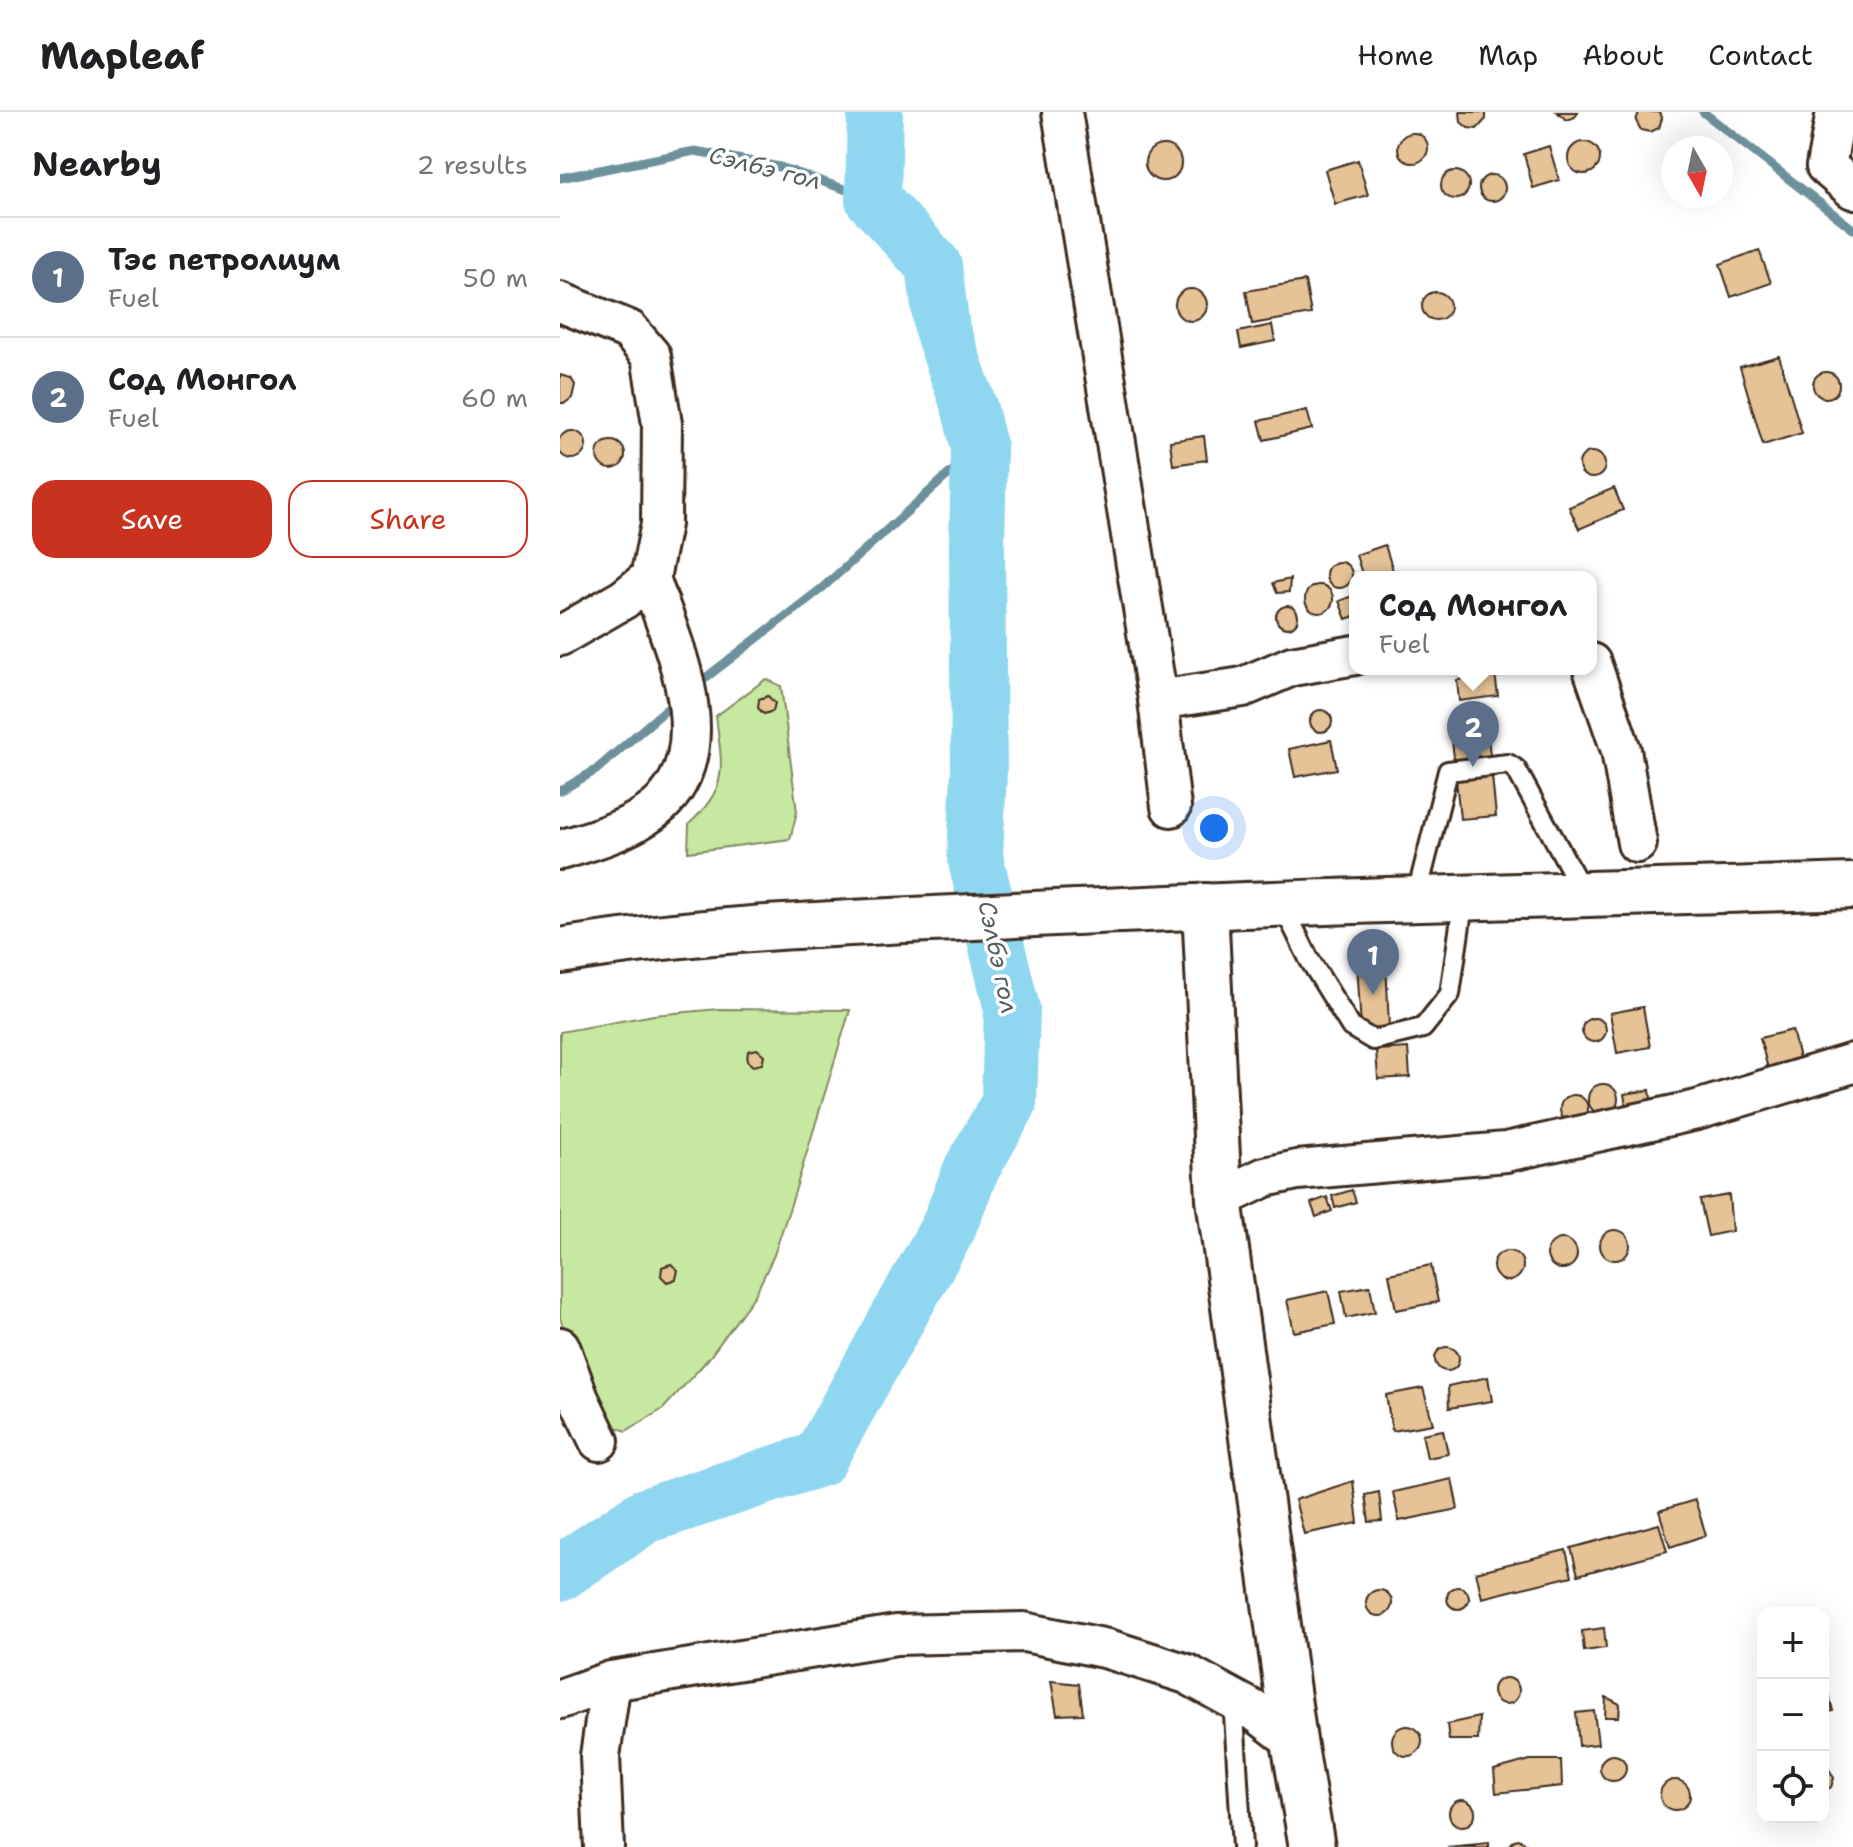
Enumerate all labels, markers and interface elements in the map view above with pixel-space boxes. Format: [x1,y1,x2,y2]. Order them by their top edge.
text: Mapleaf [40,30,205,81]
text: Home [1357,36,1434,74]
text: Map [1478,36,1538,74]
text: About [1582,36,1664,74]
text: Contact [1708,36,1813,74]
north arrow [1661,136,1733,208]
water label: Сэлбэ гол [706,139,824,197]
text: Nearby [32,141,162,187]
text: 2 results [416,147,528,182]
text: Тэс петролиум [108,239,340,280]
text: 1 [52,260,64,295]
text: 50 m [463,260,528,295]
text: Fuel [108,280,159,315]
text: Сод Монгол [108,359,296,400]
text: 2 [49,380,67,415]
text: 60 m [461,380,528,415]
text: Fuel [108,400,159,435]
button: Save [32,480,272,558]
button: Share [288,480,528,558]
popup [1349,571,1597,675]
text: Сод Монгол [1379,585,1567,626]
text: Fuel [1379,626,1430,661]
pin: 2 [1447,701,1499,767]
your location [1194,808,1234,848]
water label: Сэлбэ гол [970,898,1026,1016]
pin: 1 [1347,929,1399,995]
map controls [1757,1607,1829,1823]
button: + [1757,1607,1829,1679]
button: − [1757,1679,1829,1751]
button: locate [1757,1751,1829,1823]

